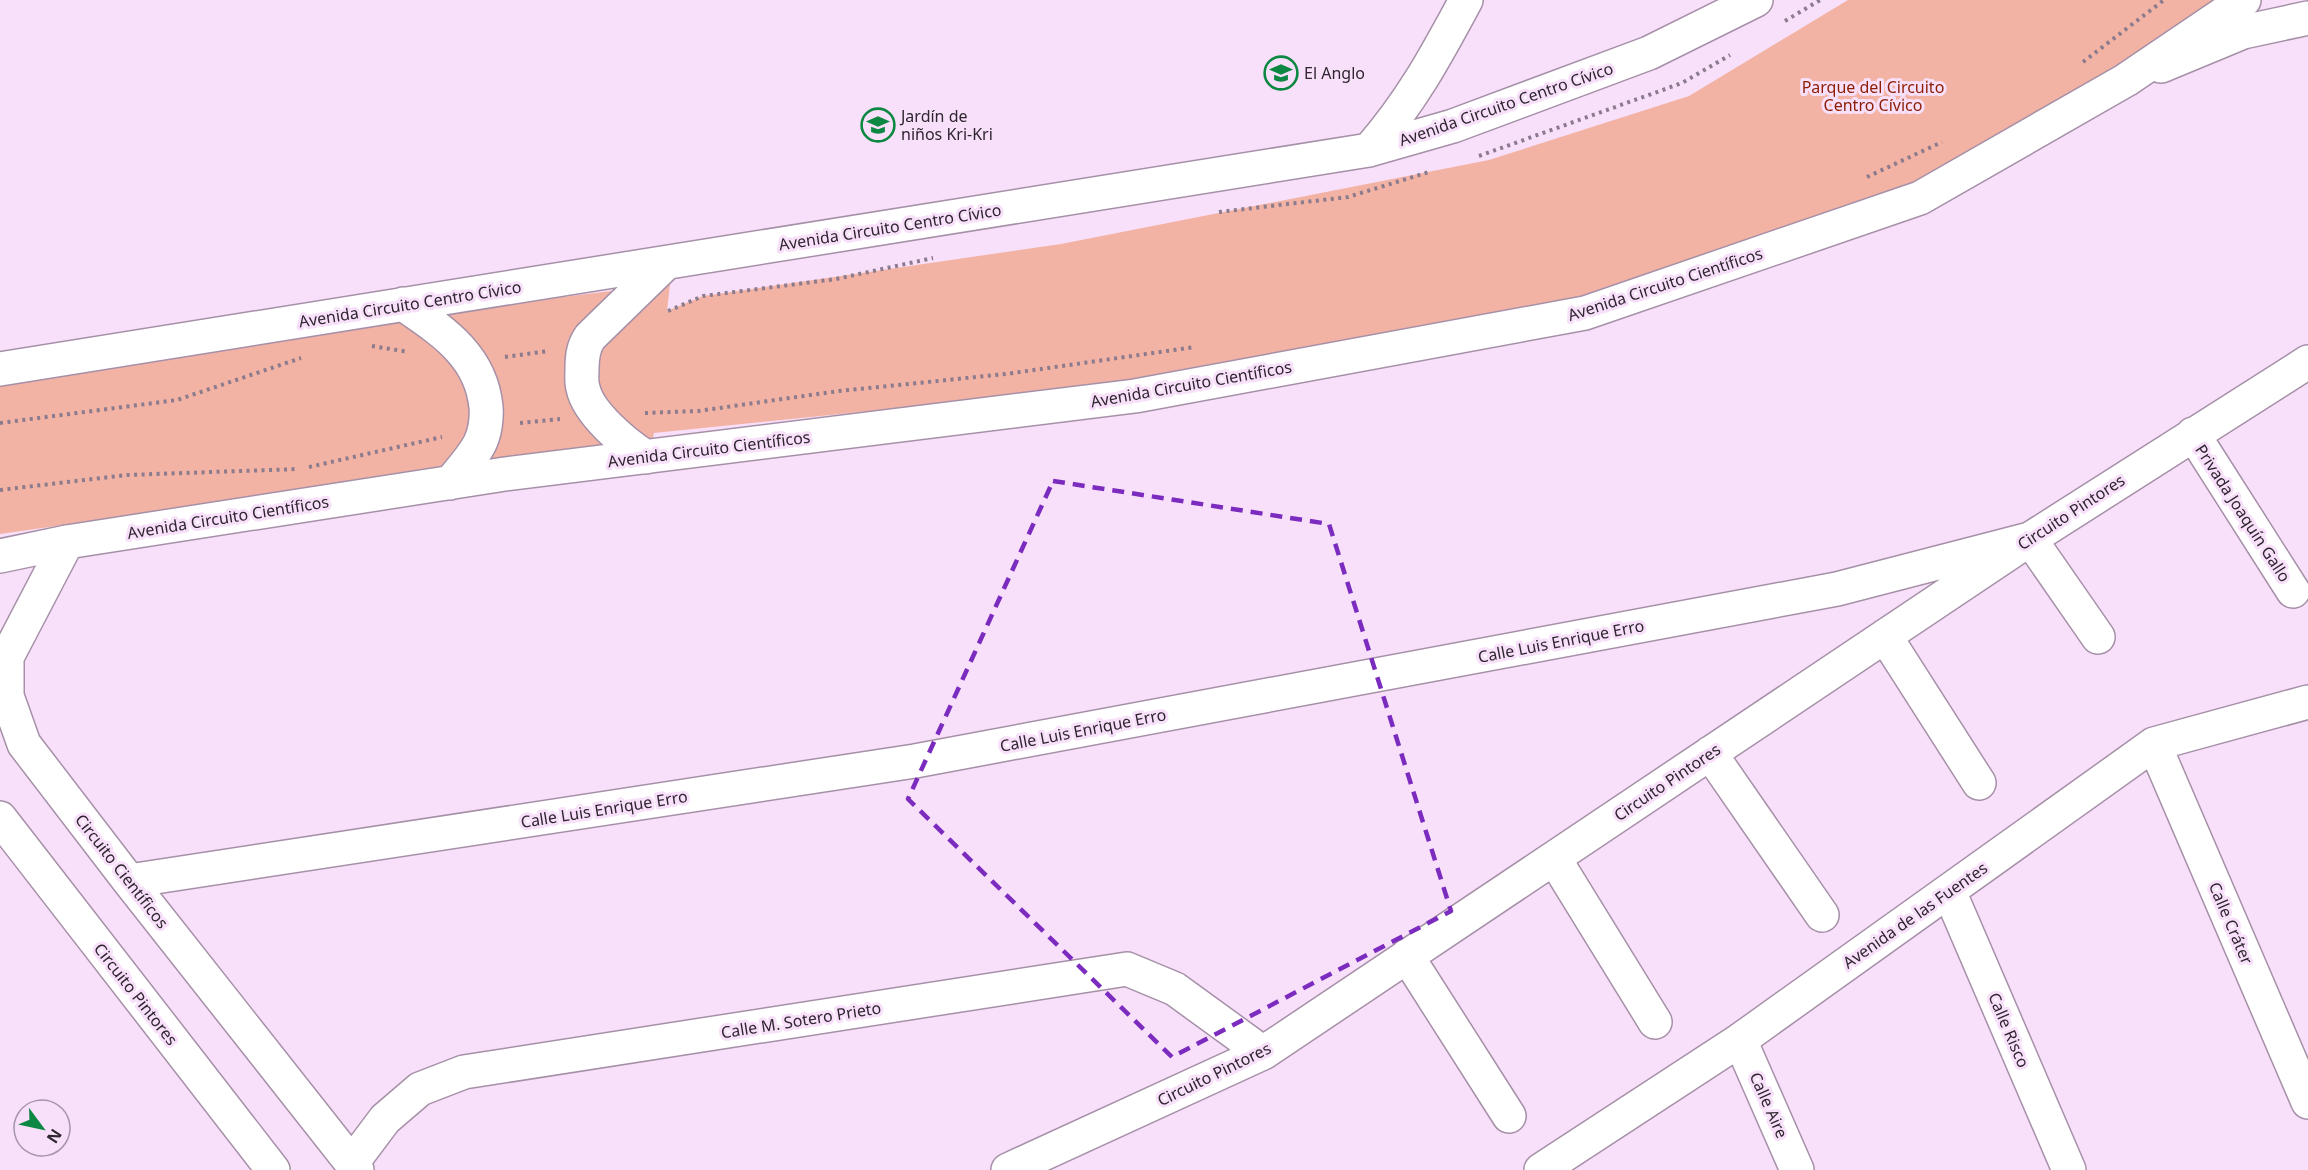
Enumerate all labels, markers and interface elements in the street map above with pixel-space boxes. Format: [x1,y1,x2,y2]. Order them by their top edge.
school or university icon: El Anglo [1263,55,1299,91]
street label: Avenida Circuito Centro Cívico [1396,57,1616,151]
place label: El Anglo [1304,62,1365,84]
park label: Parque del Circuito Centro Cívico [1802,76,1944,116]
place label: Jardín de niños Kri-Kri [899,105,993,145]
school or university icon: Jardín de niños Kri-Kri [860,107,896,143]
street label: Avenida Circuito Centro Cívico [777,199,1003,255]
street label: Avenida Circuito Científicos [1565,242,1765,326]
street label: Avenida Circuito Centro Cívico [297,276,523,332]
street label: Avenida Circuito Científicos [1089,355,1293,413]
street label: Avenida Circuito Científicos [606,426,812,472]
street label: Privada Joaquín Gallo [2190,440,2296,586]
street label: Circuito Pintores [2013,469,2129,555]
street label: Avenida Circuito Científicos [126,490,330,544]
street label: Calle Luis Enrique Erro [1476,614,1646,668]
street label: Calle Luis Enrique Erro [998,703,1168,757]
street label: Circuito Pintores [1609,738,1725,826]
street label: Calle Luis Enrique Erro [519,785,689,833]
street label: Circuito Científicos [70,809,174,933]
street label: Avenida de las Fuentes [1838,857,1992,973]
street label: Calle Cráter [2204,879,2258,968]
street label: Circuito Pintores [89,938,183,1050]
street label: Calle Risco [1983,989,2035,1071]
street label: Calle M. Sotero Prieto [719,996,883,1044]
street label: Circuito Pintores [1153,1037,1275,1111]
street label: Calle Aire [1745,1068,1793,1142]
north arrow [12,1098,72,1158]
text: N [42,1125,67,1148]

